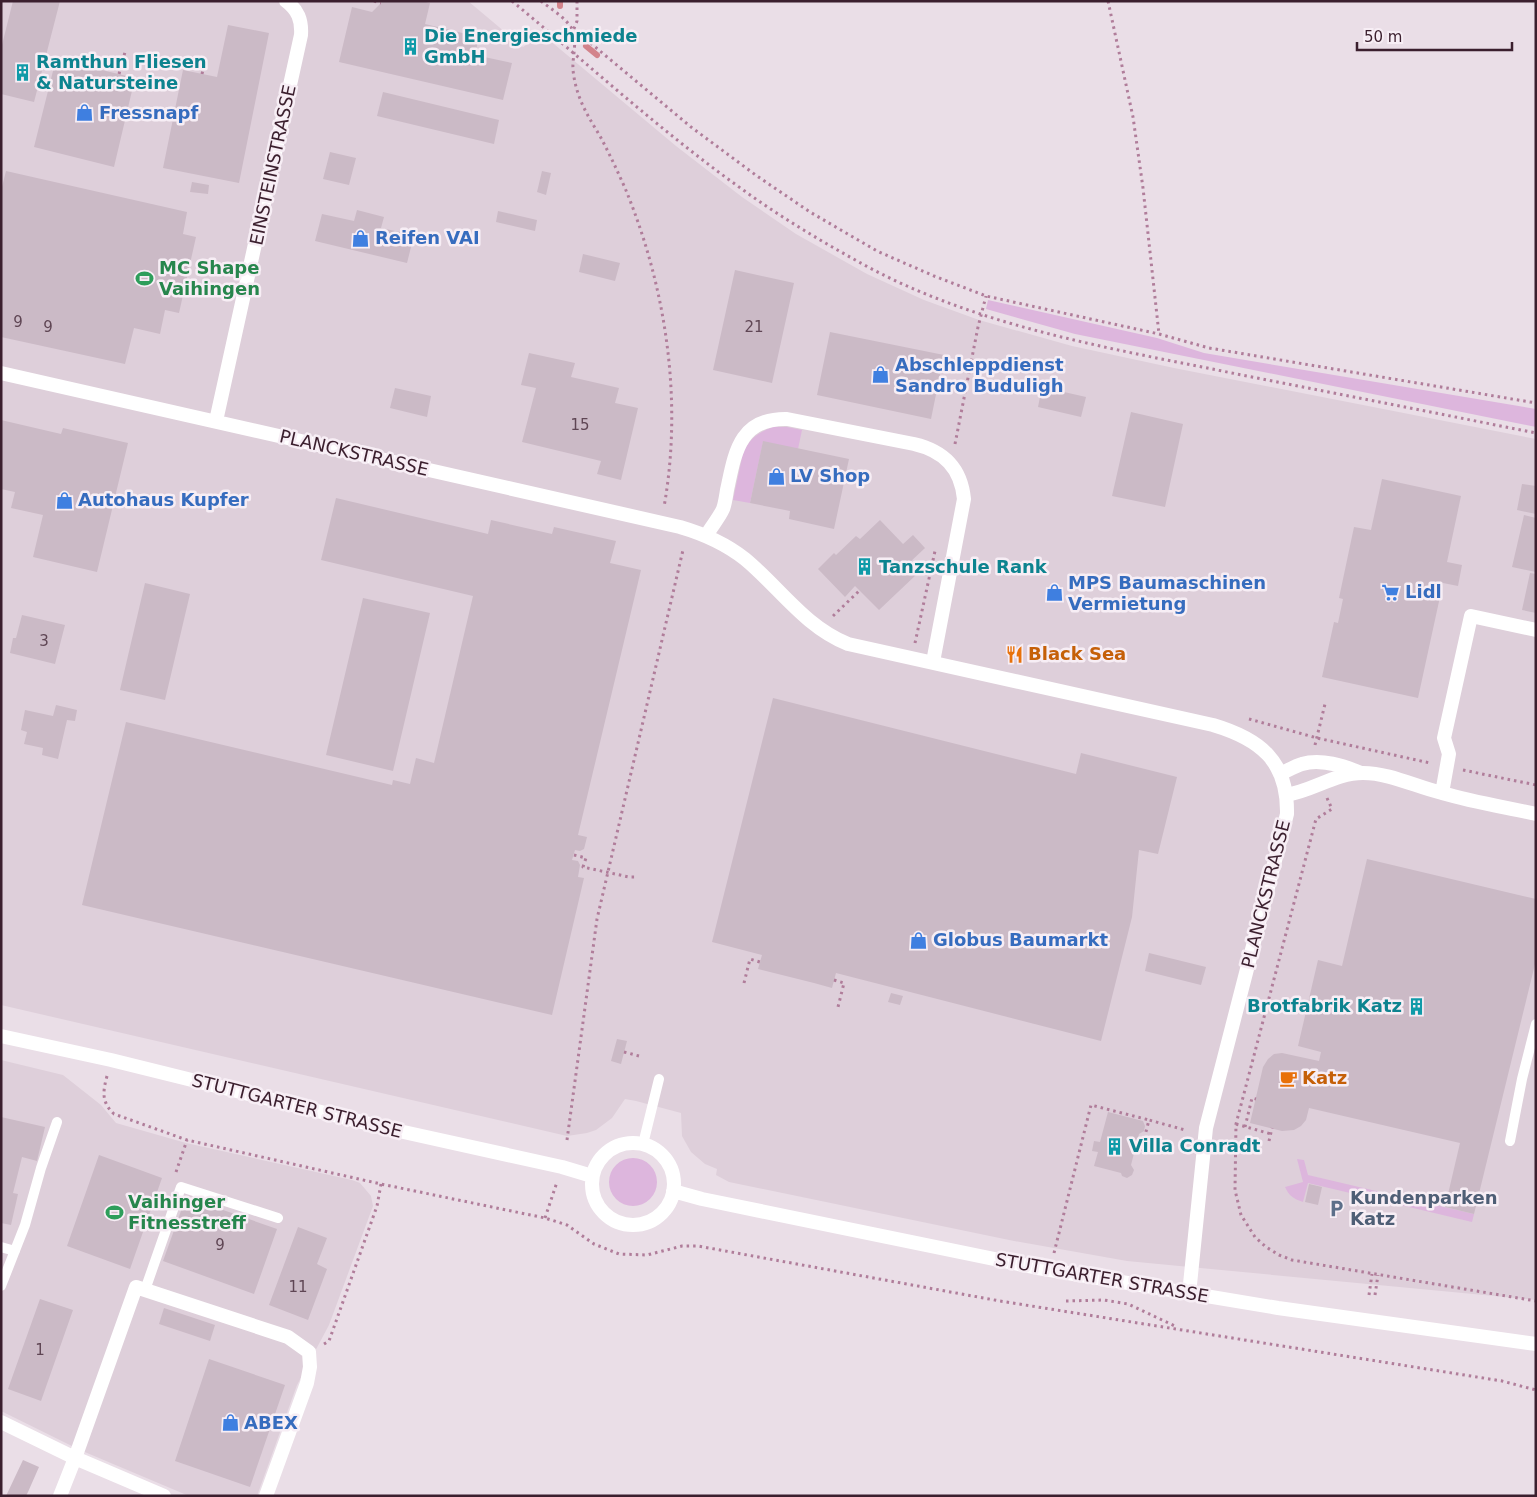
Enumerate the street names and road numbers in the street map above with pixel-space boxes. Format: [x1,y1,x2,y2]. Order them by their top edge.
street label: EINSTEINSTRASSE [245,83,300,247]
street label: PLANCKSTRASSE [278,425,431,480]
street label: PLANCKSTRASSE [1237,818,1294,970]
street label: STUTTGARTER STRASSE [190,1069,404,1142]
street label: STUTTGARTER STRASSE [994,1248,1210,1307]

